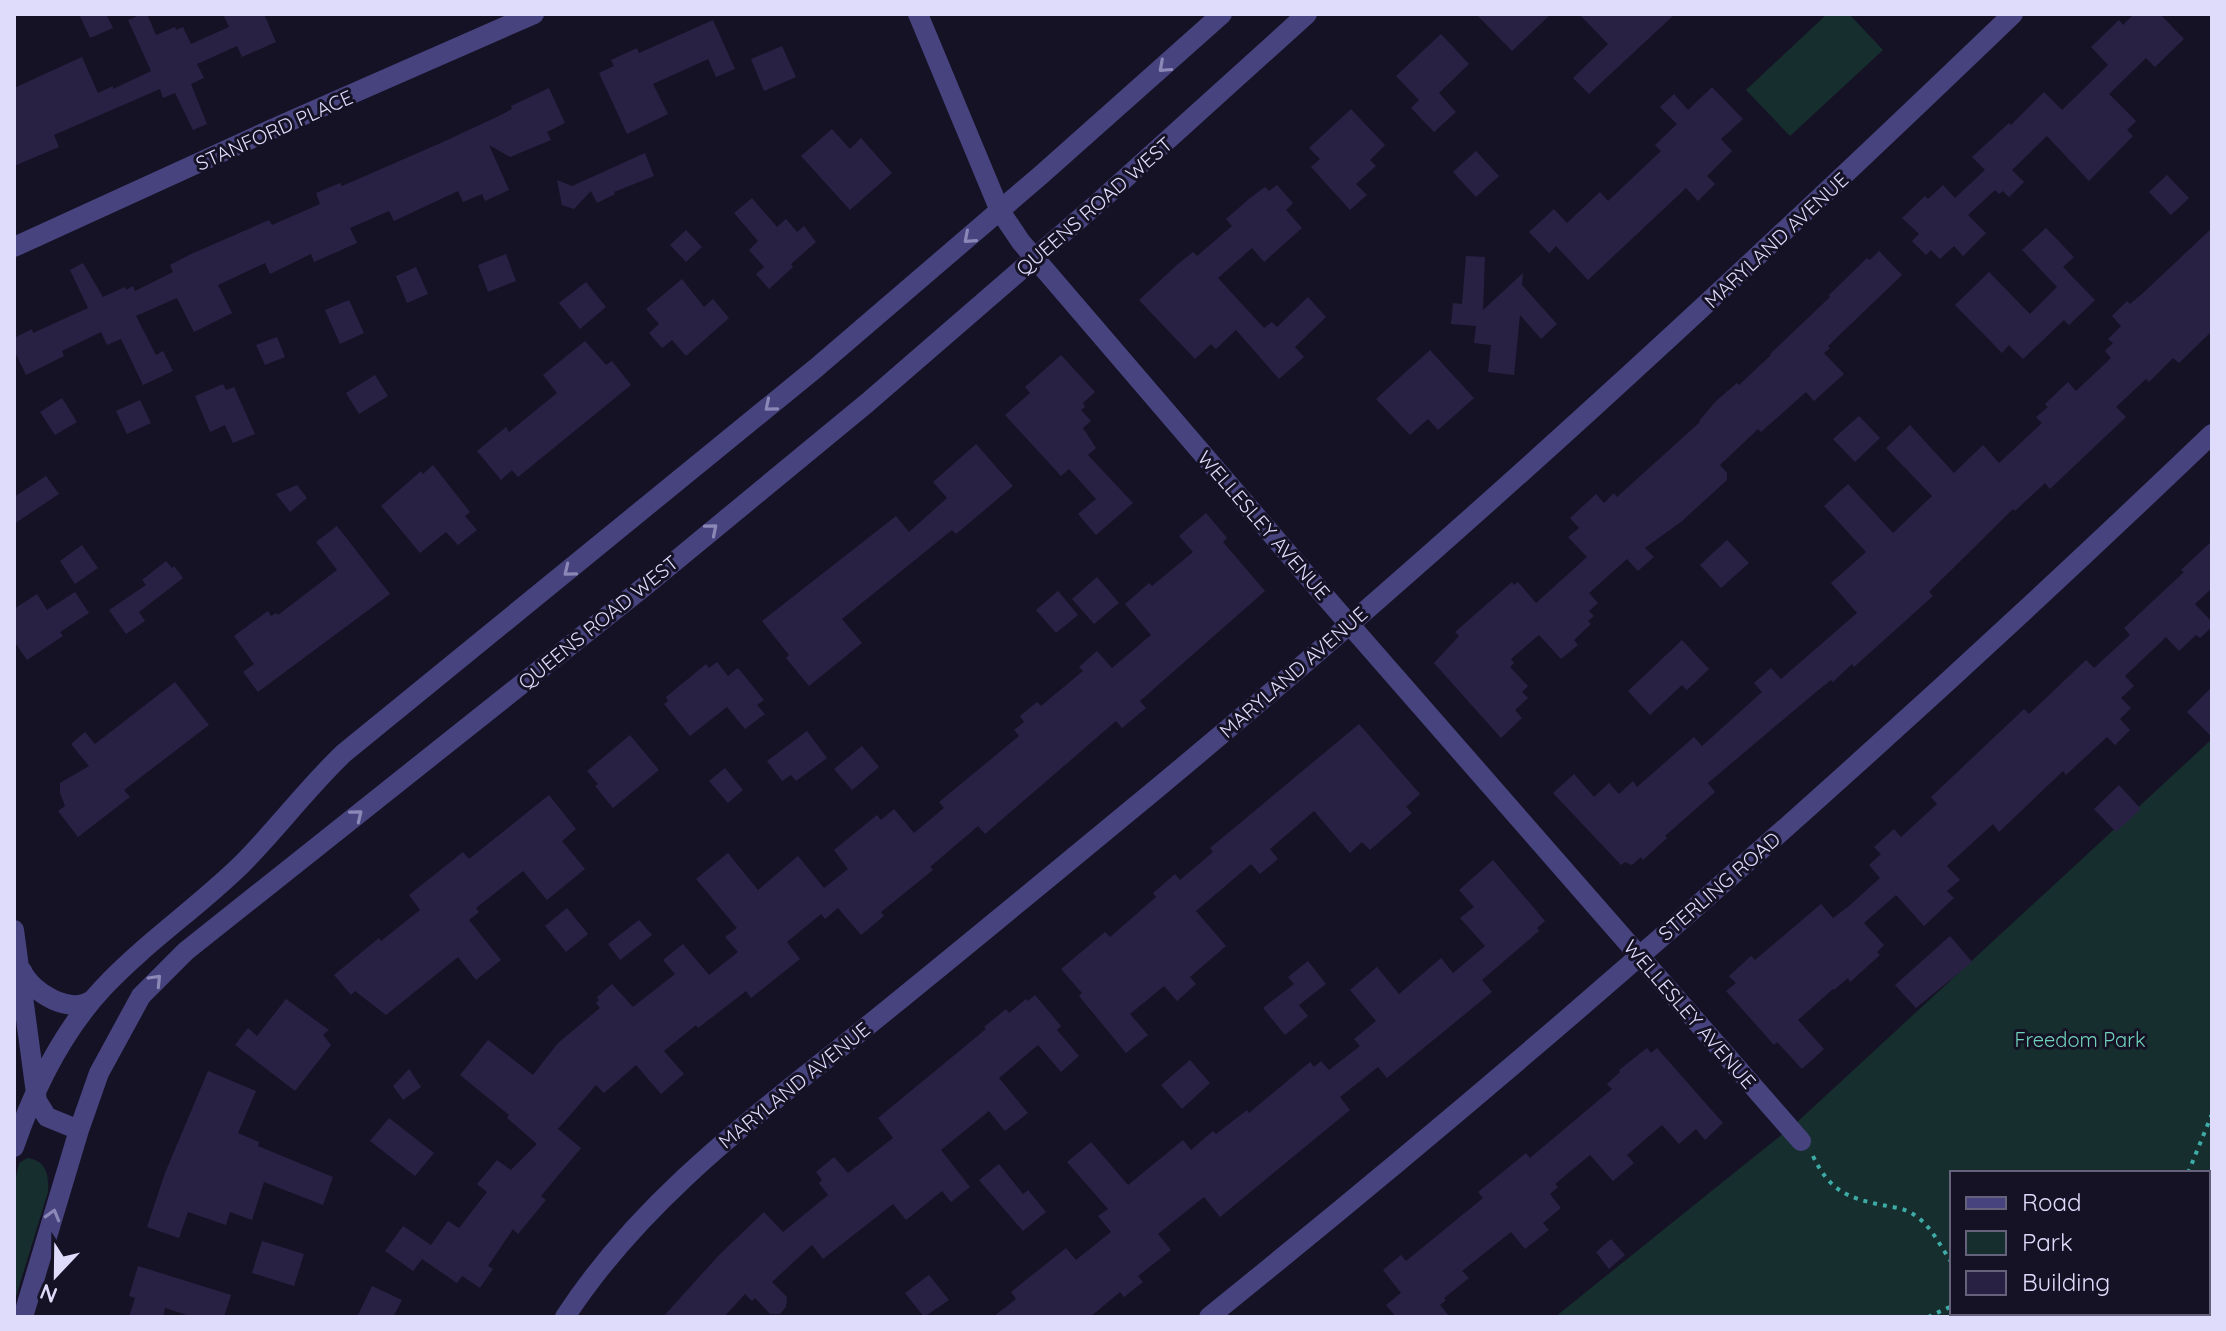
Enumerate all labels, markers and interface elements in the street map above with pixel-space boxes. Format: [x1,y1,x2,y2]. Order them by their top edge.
one-way arrow [1159,57,1173,72]
street label: STANFORD PLACE [192,84,356,176]
street label: QUEENS ROAD WEST [1011,131,1177,281]
street label: MARYLAND AVENUE [1699,167,1853,313]
one-way arrow [963,228,978,243]
one-way arrow [765,396,780,411]
street label: WELLESLEY AVENUE [1193,445,1335,605]
one-way arrow [703,524,717,539]
street label: QUEENS ROAD WEST [513,550,683,694]
one-way arrow [564,561,578,576]
street label: MARYLAND AVENUE [1214,601,1372,743]
one-way arrow [348,810,362,825]
street label: STERLING ROAD [1653,826,1785,946]
street label: WELLESLEY AVENUE [1619,934,1761,1094]
one-way arrow [147,974,161,989]
street label: MARYLAND AVENUE [713,1016,875,1154]
park label: Freedom Park [2014,1027,2146,1052]
legend [1950,1171,2210,1315]
text: Road [2022,1187,2082,1217]
one-way arrow [44,1209,60,1223]
text: Park [2022,1227,2073,1257]
north arrow [16,1235,96,1315]
text: Building [2022,1267,2110,1297]
text: N [36,1278,61,1310]

